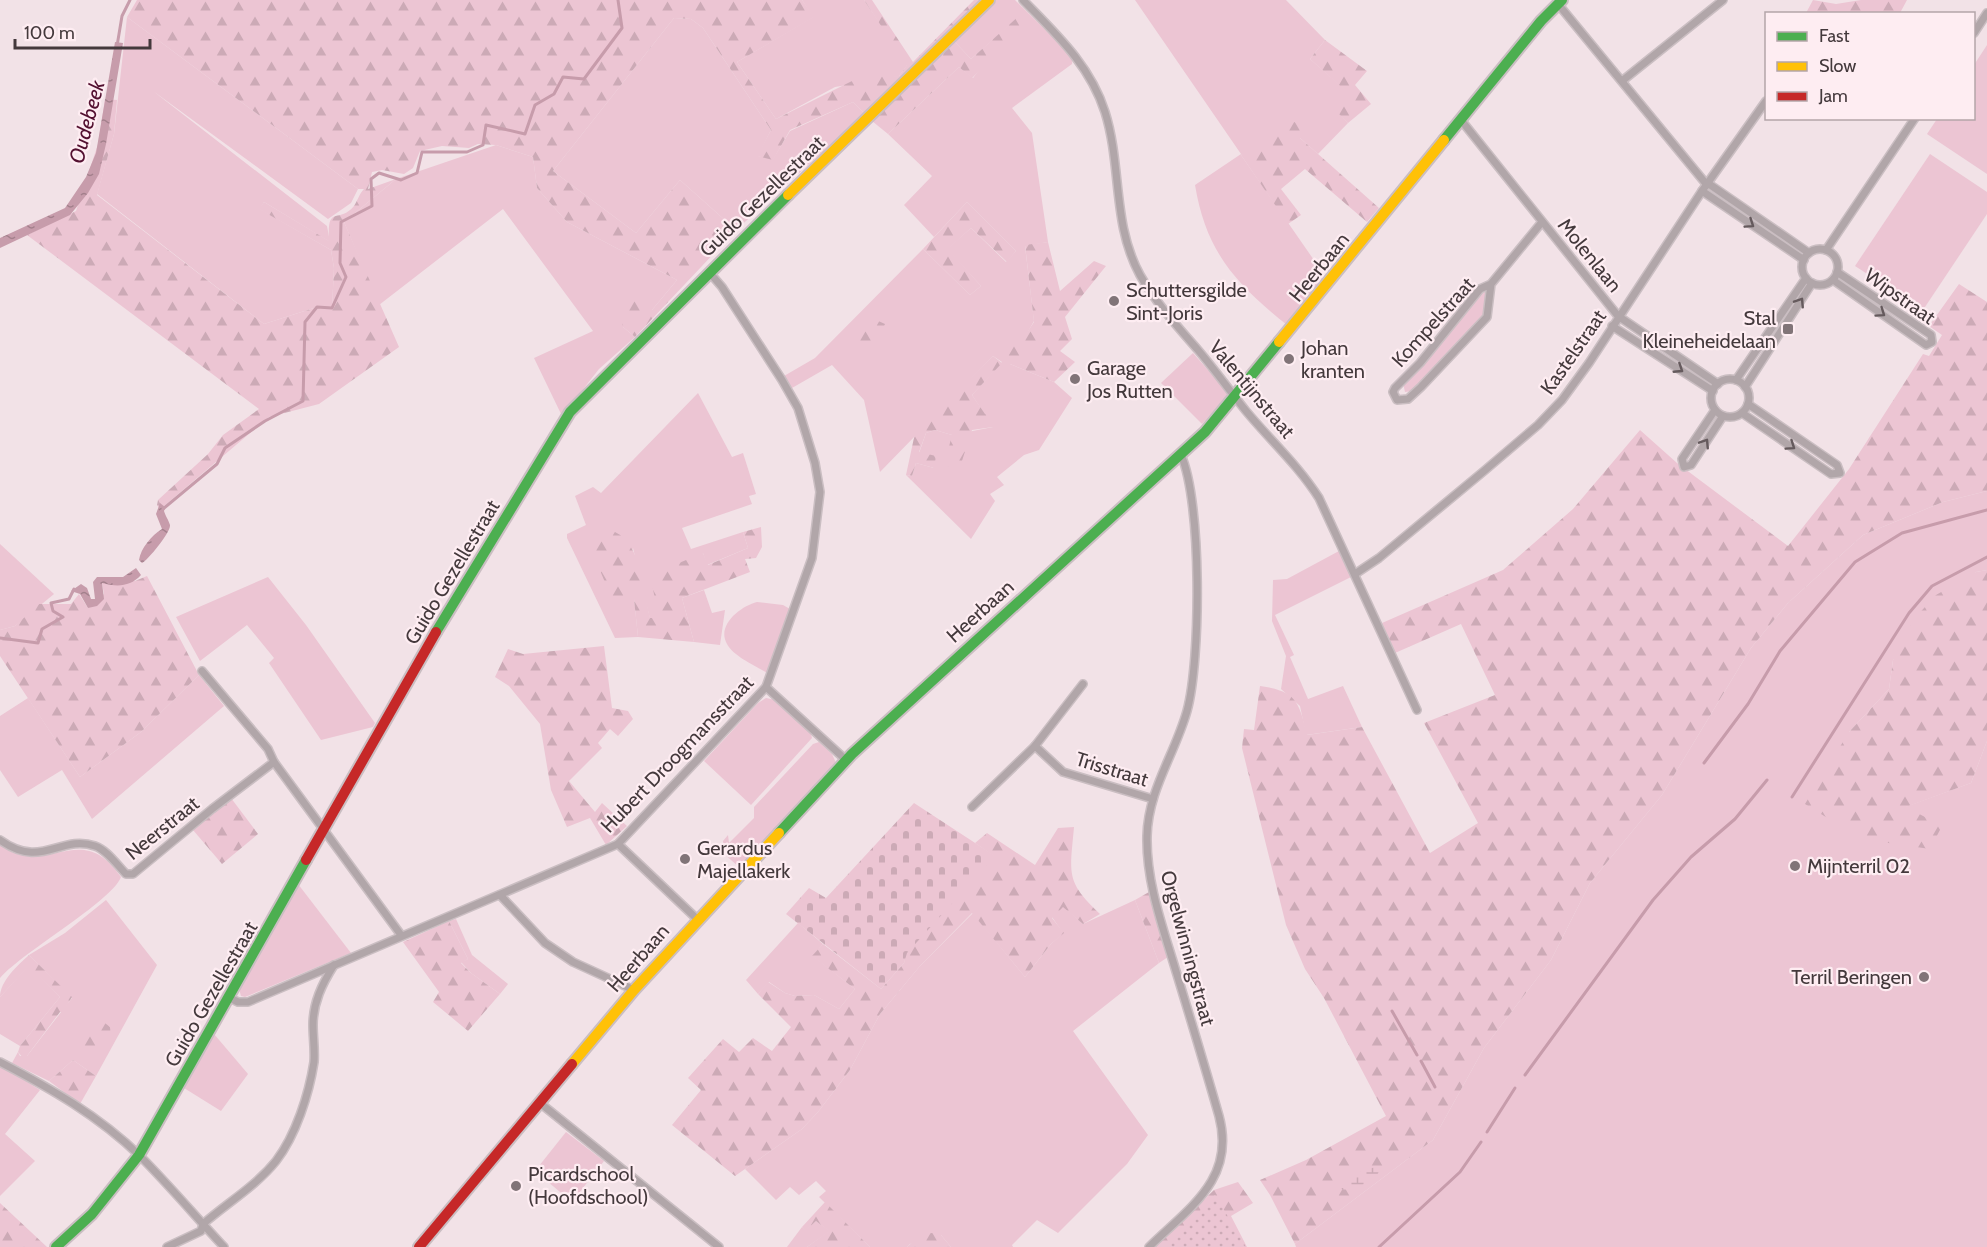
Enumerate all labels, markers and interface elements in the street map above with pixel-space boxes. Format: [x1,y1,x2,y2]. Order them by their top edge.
scale bar [15,12,150,50]
legend [1765,12,1975,120]
text: 100 m [24,22,75,44]
text: Fast [1819,25,1850,47]
text: Slow [1819,55,1856,77]
water label: Oudebeek [63,77,110,166]
text: Jam [1818,85,1848,107]
street label: Guido Gezellestraat [695,130,830,262]
street label: Molenlaan [1553,213,1627,297]
one-way arrow [1744,217,1755,228]
street label: Heerbaan [1284,228,1354,306]
street label: Wipstraat [1860,263,1940,329]
street label: Kompelstraat [1387,272,1480,372]
place label: Schuttersgilde Sint-Joris [1126,278,1247,325]
marker: Schuttersgilde Sint-Joris [1107,294,1121,308]
one-way arrow [1792,298,1804,308]
street label: Kastelstraat [1535,305,1611,399]
place label: Stal Kleineheidelaan [1642,306,1776,353]
one-way arrow [1875,306,1886,317]
marker: Stal Kleineheidelaan [1781,322,1795,336]
street label: Valentijnstraat [1204,335,1300,443]
place label: Johan kranten [1300,336,1365,383]
marker: Johan kranten [1282,352,1296,366]
place label: Garage Jos Rutten [1086,356,1173,403]
one-way arrow [1672,362,1683,373]
marker: Garage Jos Rutten [1068,372,1082,386]
one-way arrow [1698,439,1709,450]
one-way arrow [1784,439,1795,450]
street label: Guido Gezellestraat [399,495,505,649]
street label: Heerbaan [941,575,1019,647]
street label: Hubert Droogmansstraat [596,670,758,838]
street label: Trisstraat [1073,747,1151,791]
street label: Neerstraat [120,791,204,865]
place label: Gerardus Majellakerk [697,836,790,883]
marker: Gerardus Majellakerk [678,852,692,866]
place label: Mijnterril 02 [1807,854,1910,878]
marker: Mijnterril 02 [1788,859,1802,873]
street label: Orgelwinningstraat [1156,868,1220,1028]
street label: Guido Gezellestraat [160,917,263,1071]
street label: Heerbaan [602,919,674,997]
place label: Terril Beringen [1791,965,1912,989]
marker: Terril Beringen [1917,970,1931,984]
place label: Picardschool (Hoofdschool) [528,1162,648,1209]
marker: Picardschool (Hoofdschool) [509,1179,523,1193]

